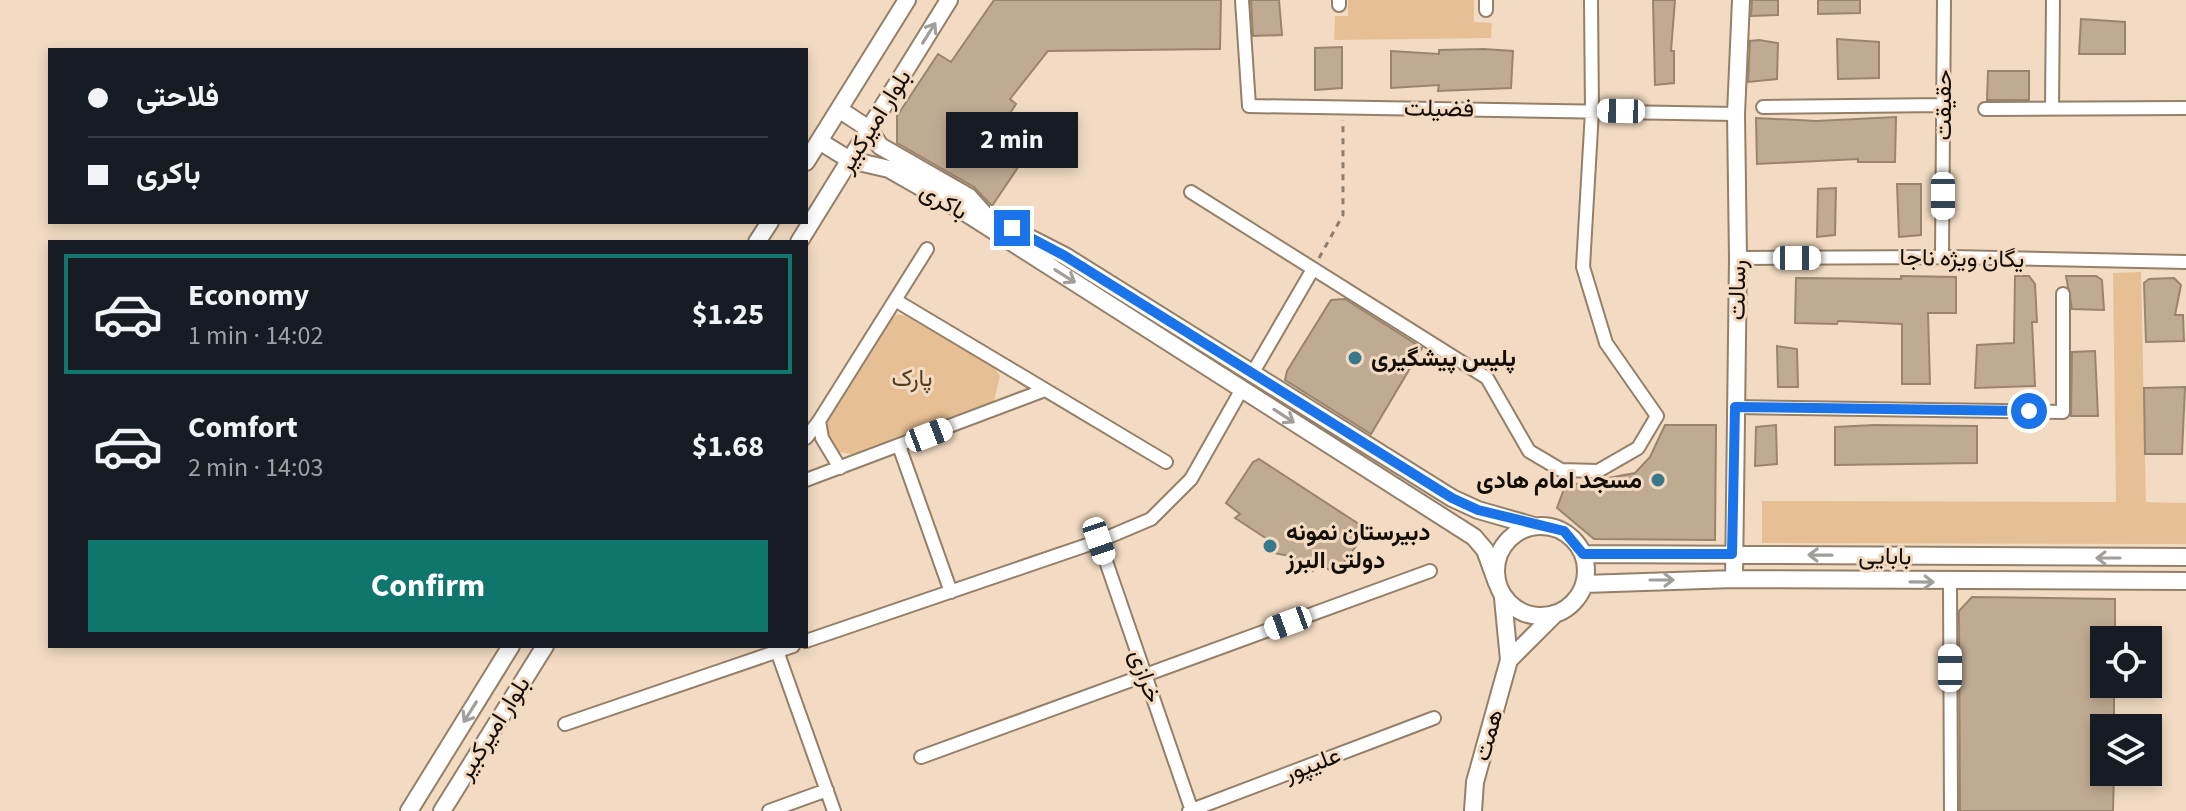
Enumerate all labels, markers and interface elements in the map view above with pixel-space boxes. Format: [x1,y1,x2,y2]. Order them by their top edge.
one-way arrow [921,22,937,45]
street label: بلوار امیرکبیر [828,63,920,181]
street label: حقیقت [1926,70,1961,140]
text: فلاحتی [136,75,219,118]
street label: فضیلت [1404,90,1474,127]
car [1597,99,1645,123]
callout: 2 min [946,112,1078,168]
text: 2 min [980,121,1044,158]
text: باکری [136,152,201,195]
car [1931,172,1955,220]
street label: باکری [913,174,974,229]
route end [994,210,1030,246]
street label: یگان ویژه ناجا [1899,240,2025,277]
car [1773,246,1821,270]
street label: رسالت [1719,259,1756,321]
one-way arrow [1053,268,1076,284]
text: Economy [188,274,309,317]
icon: car [92,278,164,350]
text: $1.25 [692,293,764,336]
text: 1 min · 14:02 [188,317,323,354]
place label: پلیس پیشگیری [1371,341,1516,376]
marker: پلیس پیشگیری [1346,349,1364,367]
park label: پارک [892,361,932,396]
route start [2011,393,2047,429]
text: Comfort [188,406,298,449]
one-way arrow [1272,408,1294,424]
icon: car [92,410,164,482]
car [902,415,956,455]
text: $1.68 [692,425,764,468]
text: 2 min · 14:03 [188,449,323,486]
place label: مسجد امام هادی [1476,463,1642,498]
marker: مسجد امام هادی [1649,471,1667,489]
car [1080,514,1118,568]
place label: دبیرستان نمونه دولتی البرز [1285,515,1430,578]
marker: دبیرستان نمونه دولتی البرز [1261,537,1279,555]
street label: بابایی [1858,539,1912,574]
button: Confirm [88,540,768,632]
one-way arrow [1807,547,1834,563]
one-way arrow [2095,550,2122,566]
one-way arrow [1648,572,1675,588]
one-way arrow [1908,574,1935,590]
car [1261,604,1315,642]
map controls [2090,626,2162,786]
button: locate [2090,626,2162,698]
car [1938,644,1962,692]
street label: خرازی [1120,645,1171,708]
street label: بلوار امیرکبیر [447,670,539,788]
one-way arrow [462,701,479,723]
street label: همت [1464,705,1513,765]
button: layers [2090,714,2162,786]
street label: علیپور [1278,738,1346,792]

